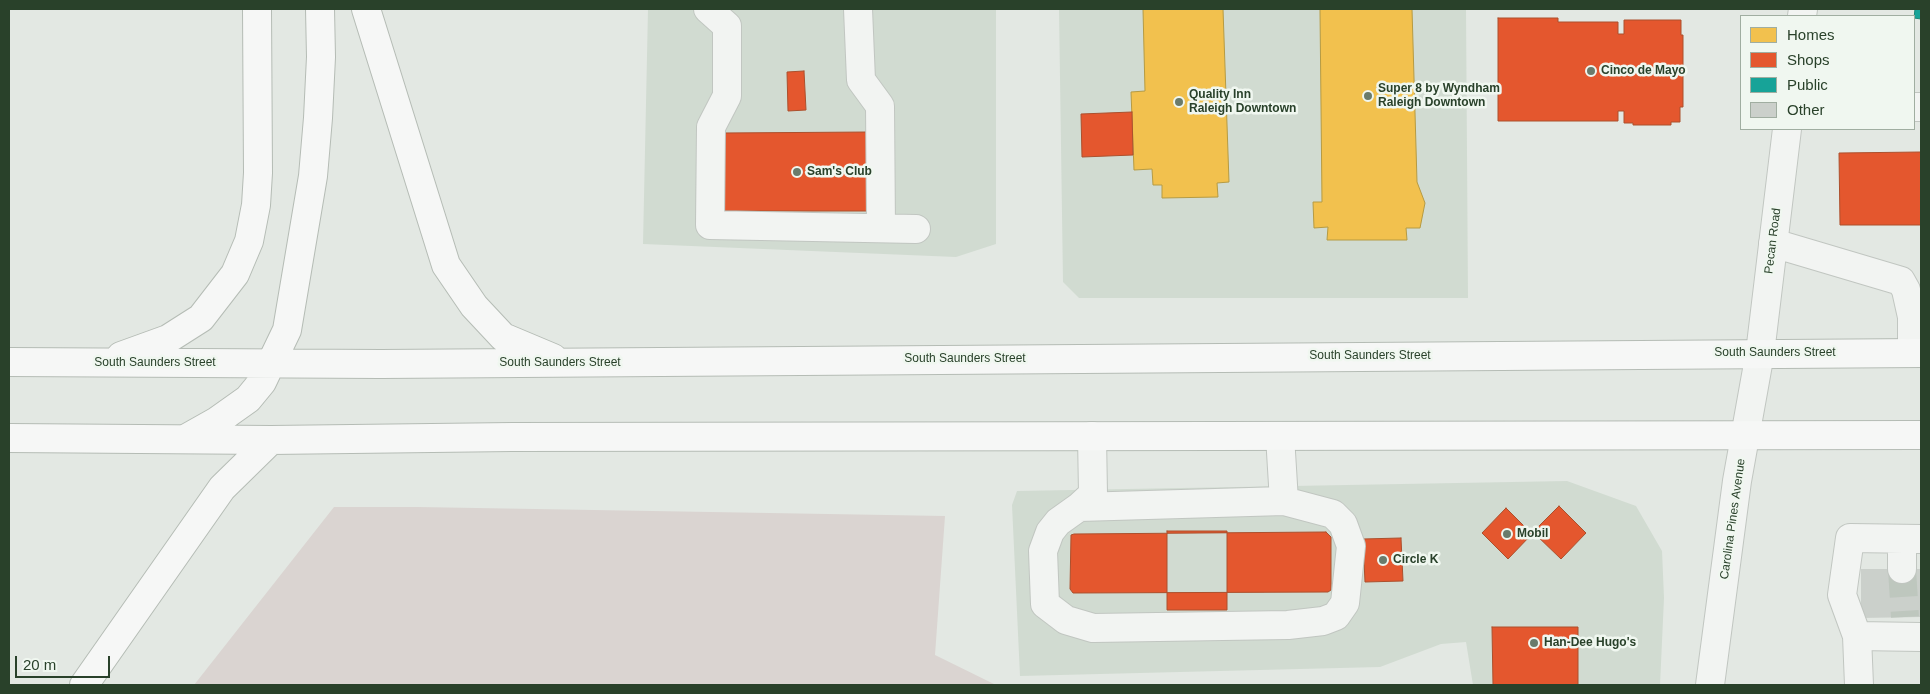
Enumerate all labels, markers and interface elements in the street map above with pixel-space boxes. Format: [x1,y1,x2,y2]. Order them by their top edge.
legend [1740,15,1915,130]
text: Homes [1787,26,1835,43]
text: Shops [1787,51,1830,68]
place label: Cinco de Mayo [1601,64,1686,78]
marker: Cinco de Mayo [1585,65,1597,77]
text: Public [1787,76,1828,93]
place label: Super 8 by Wyndham Raleigh Downtown [1378,82,1500,110]
place label: Quality Inn Raleigh Downtown [1189,88,1296,116]
marker: Super 8 by Wyndham Raleigh Downtown [1362,90,1374,102]
marker: Quality Inn Raleigh Downtown [1173,96,1185,108]
text: Other [1787,101,1825,118]
place label: Sam's Club [807,165,872,179]
marker: Sam's Club [791,166,803,178]
street label: Pecan Road [1762,207,1784,275]
street label: South Saunders Street [1714,346,1836,360]
street label: South Saunders Street [1309,349,1431,363]
street label: South Saunders Street [904,352,1026,366]
street label: South Saunders Street [94,356,216,370]
street label: South Saunders Street [499,356,621,370]
street label: Carolina Pines Avenue [1717,458,1749,580]
place label: Mobil [1517,527,1548,541]
marker: Mobil [1501,528,1513,540]
place label: Circle K [1393,553,1438,567]
marker: Circle K [1377,554,1389,566]
place label: Han-Dee Hugo's [1544,636,1636,650]
marker: Han-Dee Hugo's [1528,637,1540,649]
scale bar [18,646,112,678]
text: 20 m [23,656,56,673]

